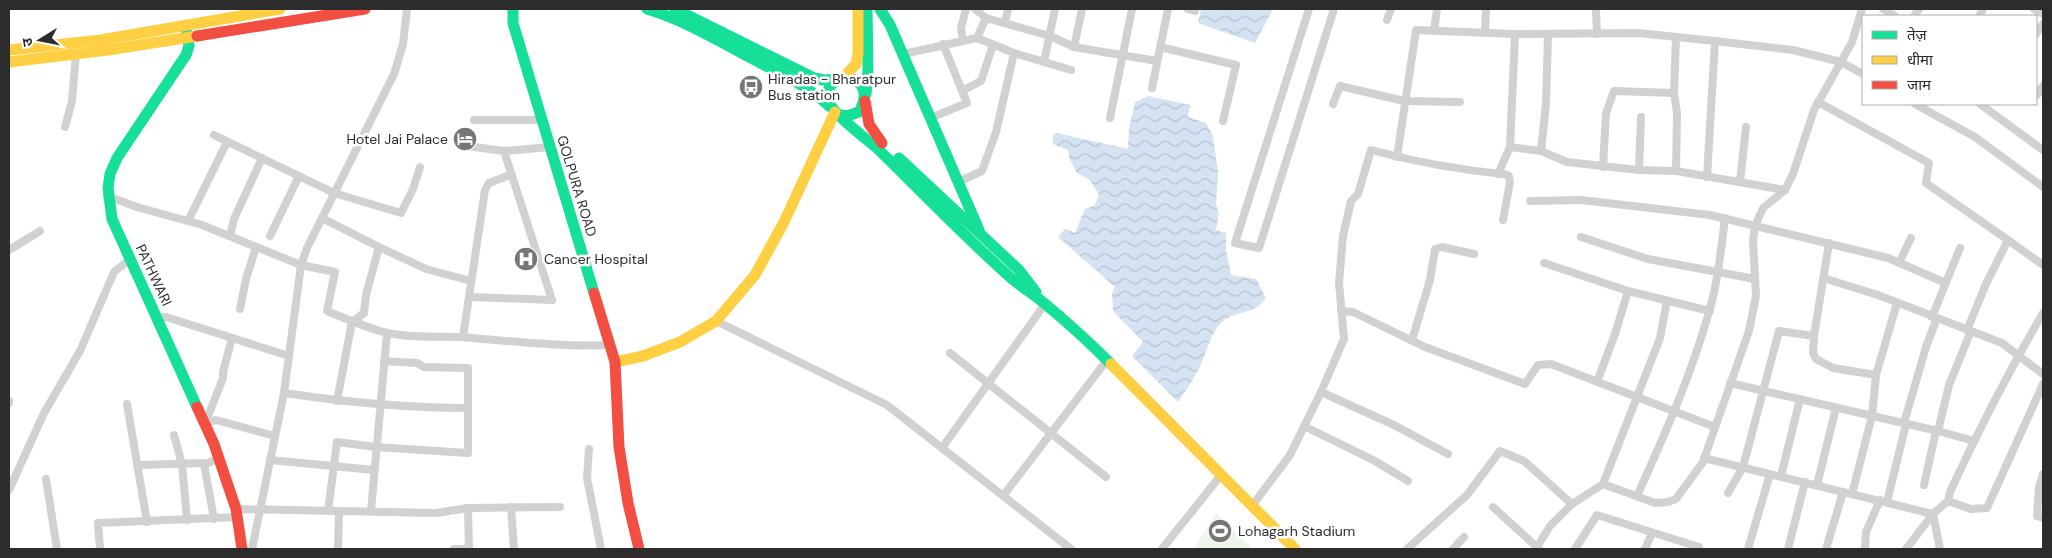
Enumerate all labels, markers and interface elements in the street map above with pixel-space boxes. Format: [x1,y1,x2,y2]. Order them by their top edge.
north arrow [15,15,65,65]
legend [1862,15,2037,105]
text: तेज़ [1907,25,1928,45]
text: उ [17,36,37,48]
text: धीमा [1907,50,1934,70]
place label: Hiradas - Bharatpur Bus station [768,70,896,104]
bus stop icon: Hiradas - Bharatpur Bus station [738,74,764,100]
text: जाम [1907,75,1932,95]
hotel icon: Hotel Jai Palace [452,126,478,152]
place label: Hotel Jai Palace [347,130,448,148]
street label: GOLPURA ROAD [553,133,601,239]
street label: PATHWARI [132,241,176,309]
hospital icon: Cancer Hospital [513,246,539,272]
place label: Cancer Hospital [544,250,648,268]
sports icon: Lohagarh Stadium [1207,518,1233,544]
place label: Lohagarh Stadium [1238,522,1355,540]

